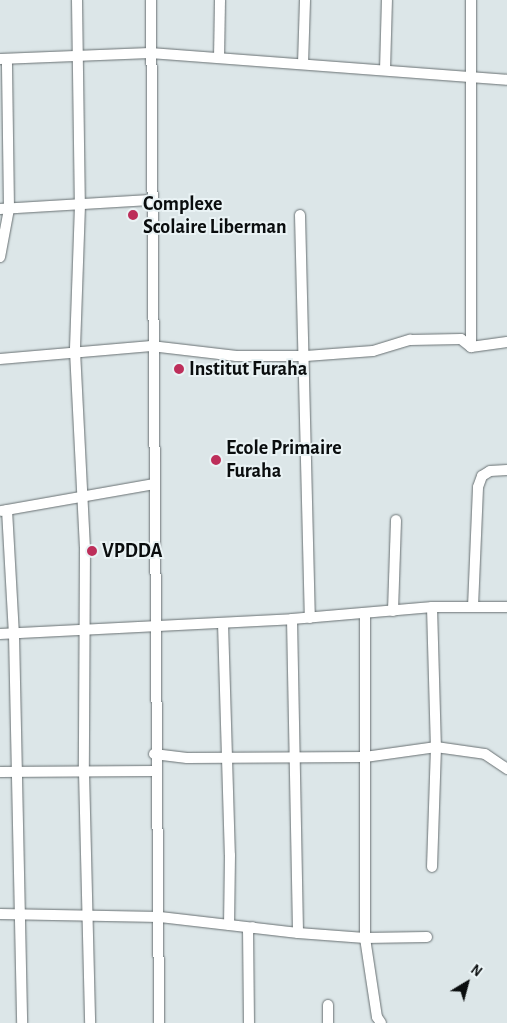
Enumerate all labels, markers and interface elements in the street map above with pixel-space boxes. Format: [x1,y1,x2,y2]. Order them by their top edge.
place label: Complexe Scolaire Liberman [143,192,287,239]
marker: Complexe Scolaire Liberman [127,209,139,221]
place label: Institut Furaha [189,357,307,381]
marker: Institut Furaha [173,363,185,375]
place label: Ecole Primaire Furaha [226,436,342,483]
marker: Ecole Primaire Furaha [210,454,222,466]
place label: VPDDA [102,539,162,563]
marker: VPDDA [86,545,98,557]
north arrow [442,958,492,1008]
text: N [468,962,484,980]

